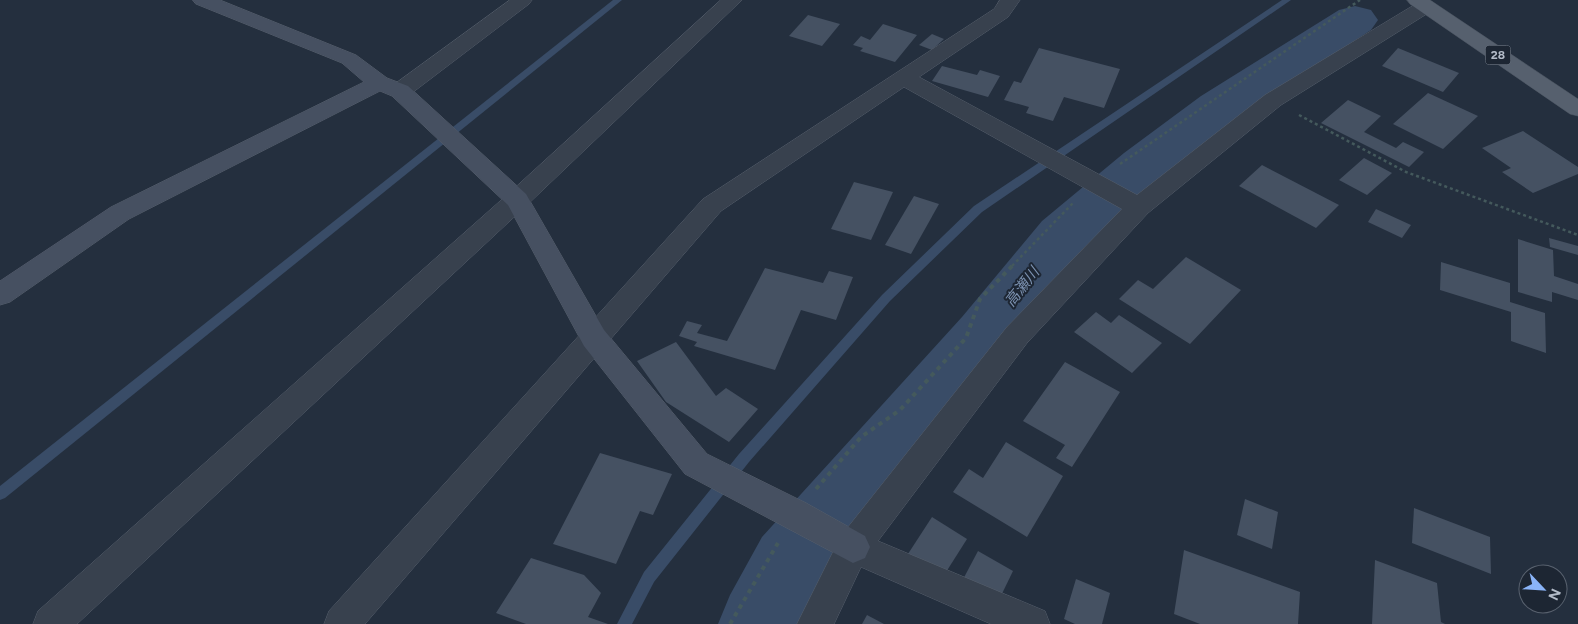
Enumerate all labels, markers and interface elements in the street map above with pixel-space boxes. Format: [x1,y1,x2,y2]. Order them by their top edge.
road number: 28 [1486,46,1510,64]
water label: 高瀬川 [1001,262,1044,310]
north arrow [1518,564,1568,614]
text: N [1544,586,1564,603]

